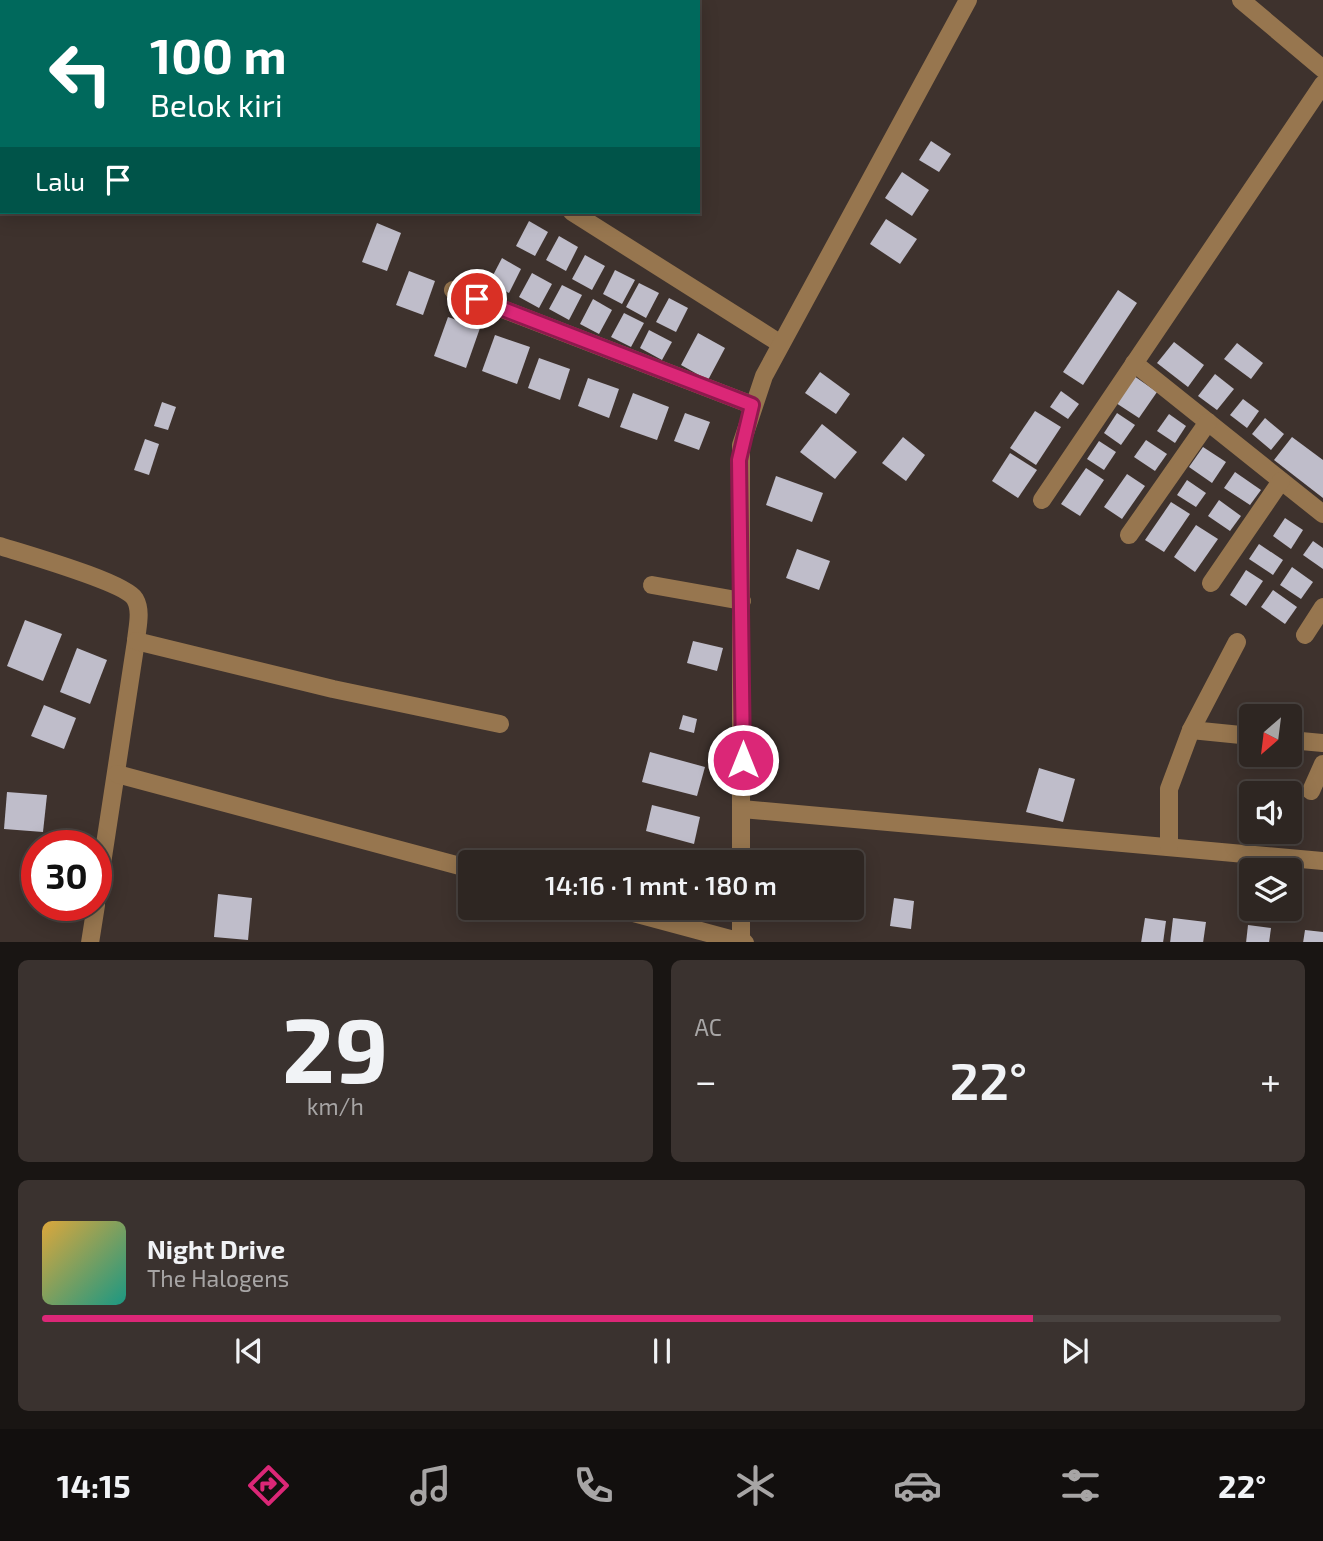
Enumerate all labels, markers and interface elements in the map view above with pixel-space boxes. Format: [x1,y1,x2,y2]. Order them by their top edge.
text: 100 m [150,25,287,84]
icon: left [35,28,126,119]
text: Belok kiri [150,85,283,123]
icon: arrive [99,161,137,199]
text: Lalu [35,165,85,196]
pin [447,269,507,329]
icon: arrive [458,280,496,318]
north arrow [1239,704,1302,766]
map controls [1239,704,1302,921]
position arrow [706,723,780,797]
button: sound [1239,781,1302,844]
speed limit sign: 30 [21,830,112,921]
button: layers [1239,858,1302,921]
text: 14:16 · 1 mnt · 180 m [545,869,777,900]
text: 29 [282,992,389,1101]
text: AC [695,1013,722,1041]
text: 22° [949,1048,1027,1110]
text: − [695,1057,717,1103]
text: + [1260,1057,1281,1103]
text: km/h [307,1092,364,1120]
text: Night Drive [147,1233,285,1264]
text: The Halogens [147,1264,289,1292]
icon: previous [230,1332,268,1370]
icon: pause [643,1332,681,1370]
icon: next [1056,1332,1094,1370]
icon: directions [244,1461,293,1510]
icon: music [406,1461,455,1510]
icon: phone [569,1461,618,1510]
icon: climate [731,1461,780,1510]
icon: car [893,1461,942,1510]
icon: filters [1056,1461,1105,1510]
text: 14:15 [57,1466,131,1504]
text: 22° [1218,1466,1266,1504]

